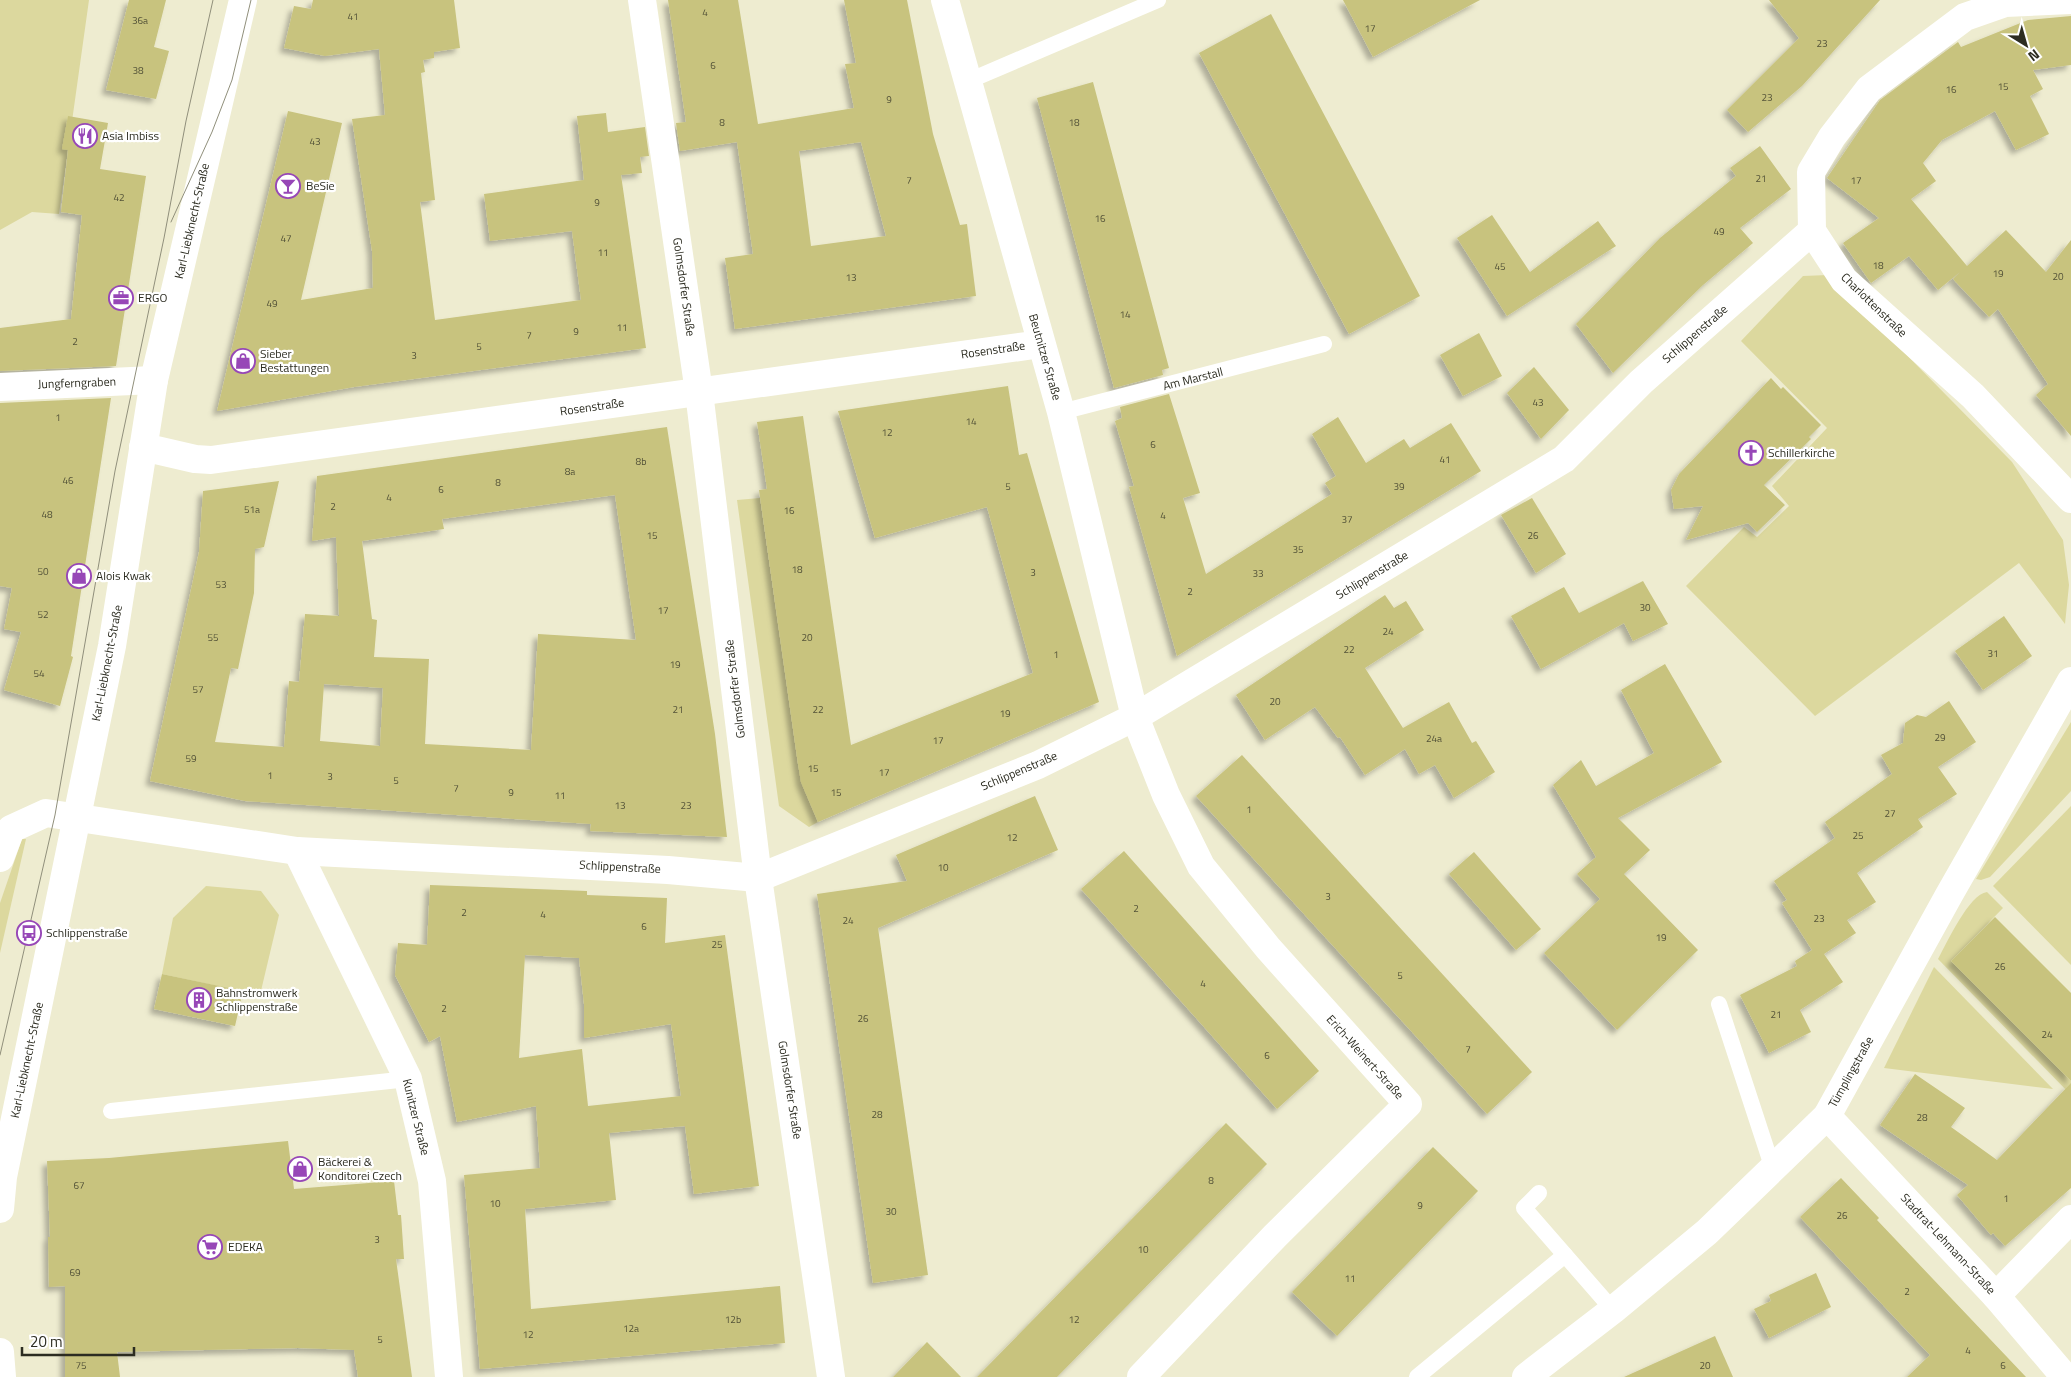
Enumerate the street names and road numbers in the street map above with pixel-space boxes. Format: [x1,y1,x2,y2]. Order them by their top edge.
street label: Karl-Liebknecht-Straße [169,161,214,281]
street label: Golmsdorfer Straße [668,236,701,337]
street label: Charlottenstraße [1837,268,1912,341]
street label: Schlippenstraße [1658,300,1732,368]
street label: Beutnitzer Straße [1024,311,1067,402]
street label: Rosenstraße [960,336,1026,363]
street label: Am Marstall [1161,362,1225,395]
street label: Jungferngraben [38,372,116,393]
street label: Rosenstraße [559,393,625,420]
street label: Schlippenstraße [1332,545,1412,604]
street label: Karl-Liebknecht-Straße [86,603,127,723]
street label: Golmsdorfer Straße [719,639,750,740]
street label: Schlippenstraße [978,746,1060,795]
street label: Schlippenstraße [579,855,661,878]
street label: Karl-Liebknecht-Straße [5,1000,48,1120]
street label: Erich-Weinert-Straße [1322,1010,1409,1103]
street label: Tümplingstraße [1823,1033,1878,1111]
street label: Golmsdorfer Straße [773,1039,808,1140]
street label: Kunitzer Straße [398,1077,435,1157]
street label: Stadtrat-Lehmann-Straße [1896,1189,2000,1299]

